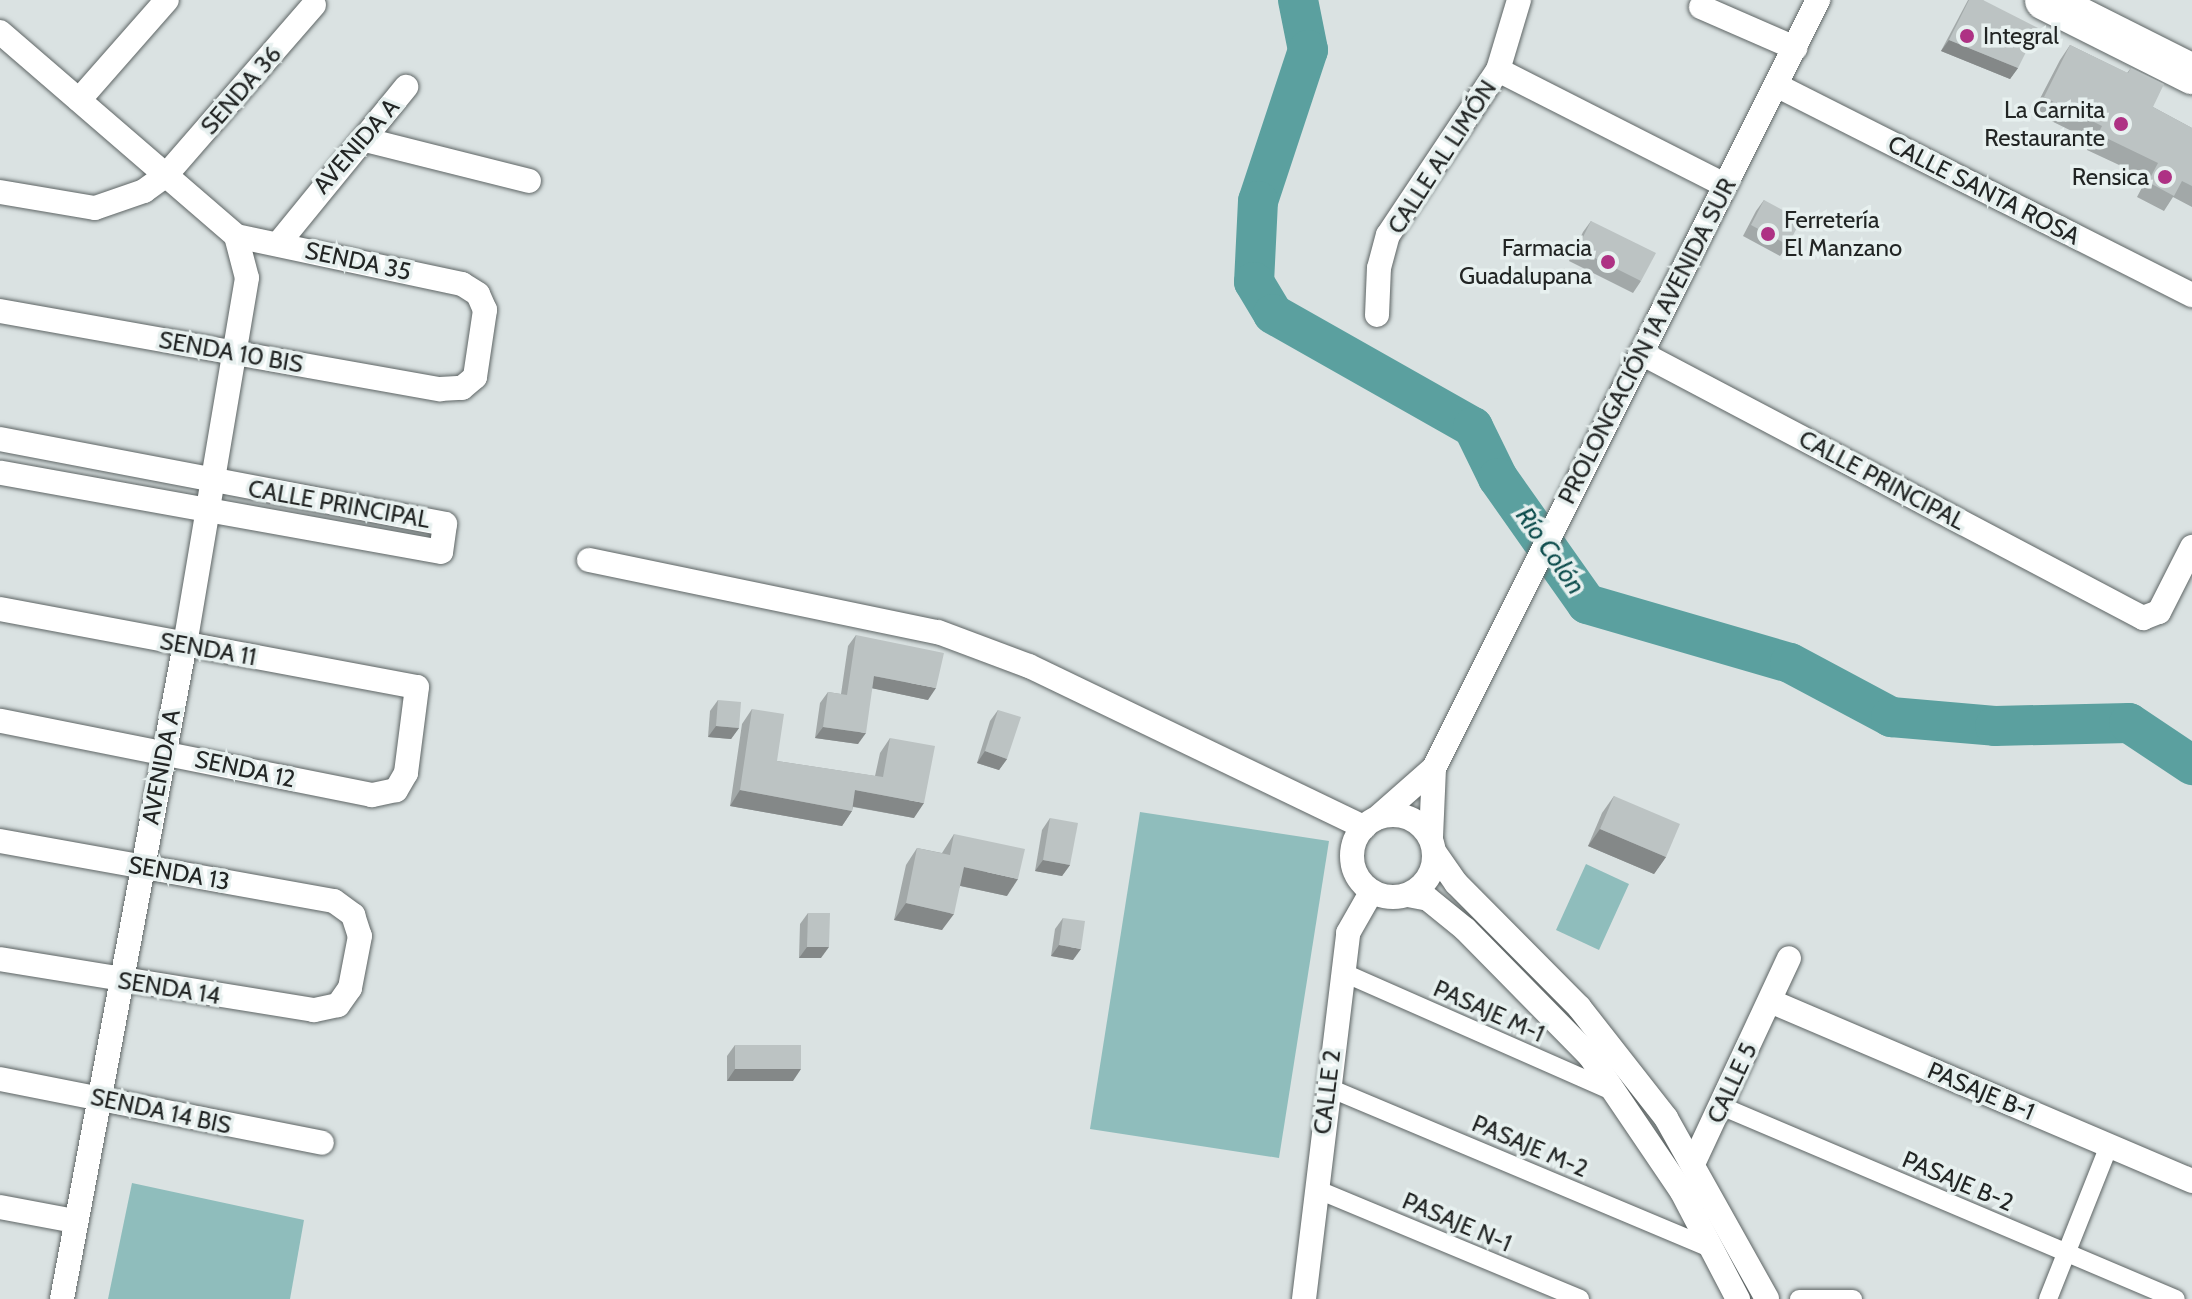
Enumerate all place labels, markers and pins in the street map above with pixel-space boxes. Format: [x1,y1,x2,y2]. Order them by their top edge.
place label: Integral [1983,22,2059,50]
marker: Integral [1958,27,1976,45]
place label: La Carnita Restaurante [1984,96,2105,152]
marker: La Carnita Restaurante [2112,115,2130,133]
place label: Rensica [2072,163,2149,191]
marker: Rensica [2156,168,2174,186]
place label: Ferretería El Manzano [1784,206,1902,262]
marker: Ferretería El Manzano [1759,225,1777,243]
place label: Farmacia Guadalupana [1459,234,1592,290]
marker: Farmacia Guadalupana [1599,253,1617,271]

